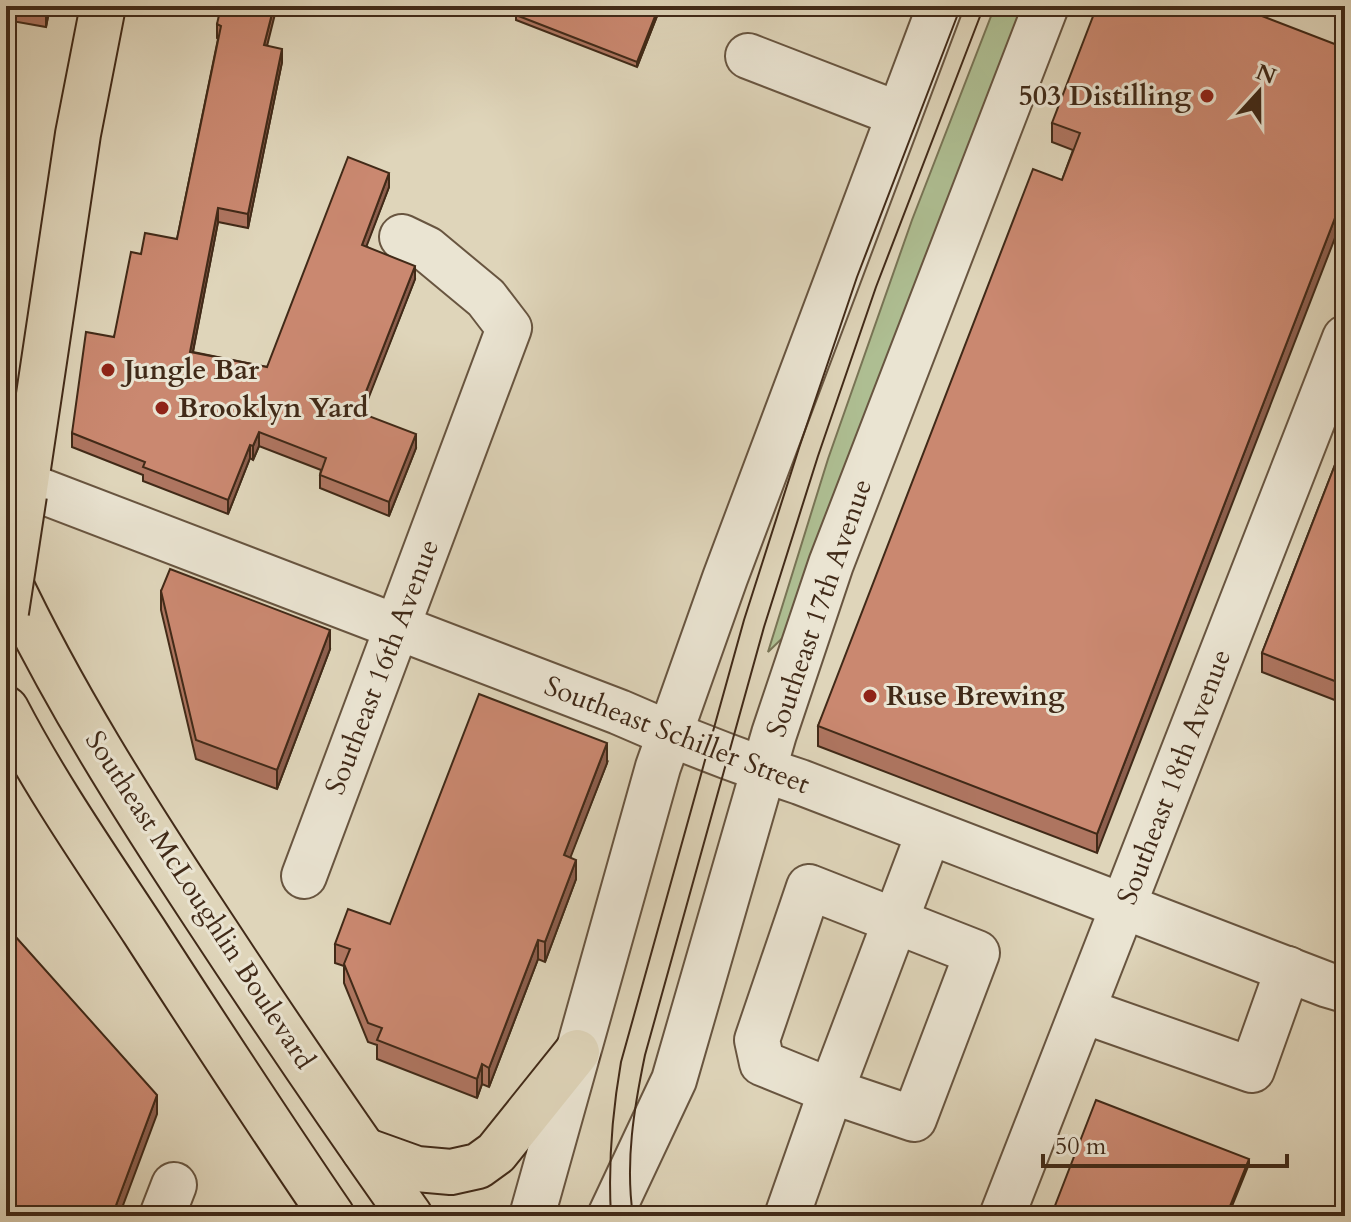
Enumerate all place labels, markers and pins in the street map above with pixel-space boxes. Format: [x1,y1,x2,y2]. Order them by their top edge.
place label: 503 Distilling [1018,77,1191,115]
marker: 503 Distilling [1198,87,1216,105]
place label: Jungle Bar [120,351,260,389]
marker: Jungle Bar [99,361,117,379]
place label: Brooklyn Yard [178,389,368,427]
marker: Brooklyn Yard [153,399,171,417]
place label: Ruse Brewing [886,677,1065,715]
marker: Ruse Brewing [861,687,879,705]

